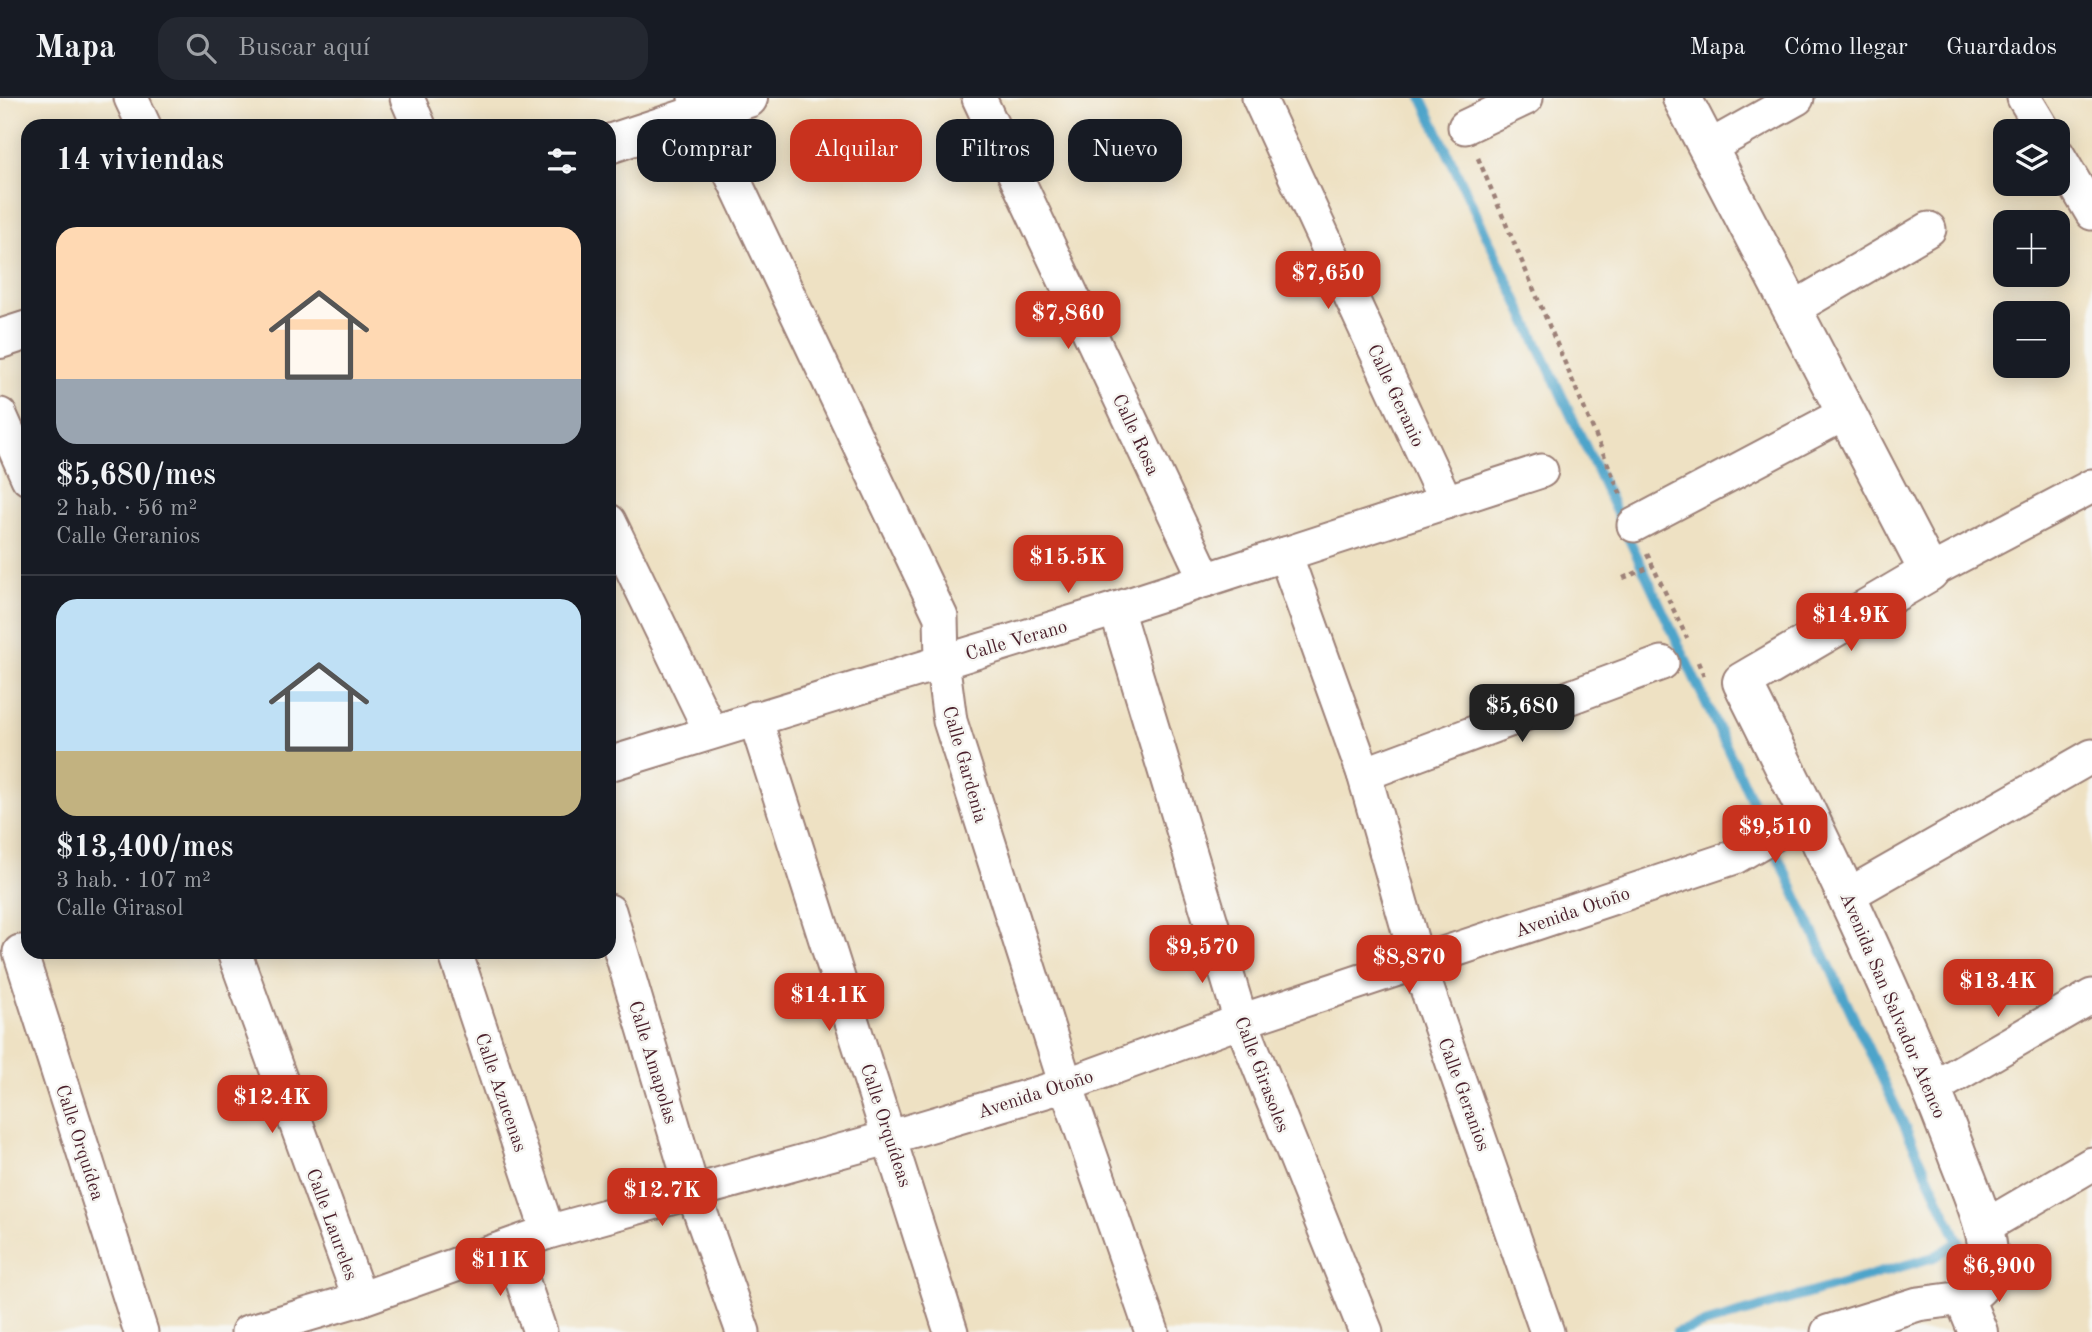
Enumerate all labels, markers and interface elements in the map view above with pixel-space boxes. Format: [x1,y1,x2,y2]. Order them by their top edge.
search box [158,17,648,80]
icon: search [182,29,220,67]
text: Mapa [35,32,116,65]
text: Buscar aquí [238,35,370,61]
text: Mapa [1689,36,1746,60]
text: Cómo llegar [1784,36,1908,60]
text: Guardados [1946,36,2057,60]
chip: Comprar [637,119,776,182]
chip: Alquilar [790,119,922,182]
chip: Filtros [936,119,1054,182]
chip: Nuevo [1068,119,1182,182]
map controls [1993,119,2070,378]
button: layers [1993,119,2070,196]
icon: filters [543,142,581,180]
text: 14 viviendas [56,146,224,176]
button: + [1993,210,2070,287]
pin: $7,650 [1271,252,1385,311]
text: $7,650 [1291,262,1365,285]
icon: home [256,272,382,398]
pin: $7,860 [1011,292,1125,351]
button: − [1993,301,2070,378]
text: $7,860 [1031,302,1105,325]
street label: Calle Geranio [1363,342,1427,450]
street label: Calle Rosa [1108,392,1162,479]
text: $5,680/mes [56,461,216,491]
text: 2 hab. · 56 m² [56,497,197,520]
text: Calle Geranios [56,525,200,548]
pin: $15.5K [1011,536,1125,595]
text: $15.5K [1029,546,1107,569]
pin: $14.9K [1794,594,1908,653]
text: $14.9K [1812,604,1890,627]
street label: Calle Verano [964,618,1070,665]
icon: home [256,644,382,770]
pin: $5,680 [1465,684,1579,744]
text: $5,680 [1485,695,1559,718]
street label: Calle Gardenia [938,704,990,826]
pin: $9,510 [1718,806,1832,865]
text: $9,510 [1738,816,1812,839]
text: $13,400/mes [56,833,233,863]
text: 3 hab. · 107 m² [56,869,211,892]
street label: Avenida Otoño [1513,885,1633,942]
street label: Avenida San Salvador Atenco [1835,890,1948,1122]
text: Calle Girasol [56,897,183,920]
pin: $9,570 [1145,926,1259,985]
text: $9,570 [1165,936,1239,959]
pin: $8,870 [1352,936,1466,995]
text: $8,870 [1372,946,1446,969]
pin: $13.4K [1941,960,2055,1019]
text: $13.4K [1959,970,2037,993]
pin: $14.1K [772,974,886,1033]
text: $14.1K [790,984,868,1007]
street label: Calle Amapolas [624,999,679,1126]
street label: Calle Girasoles [1230,1014,1291,1135]
street label: Calle Azucenas [470,1031,529,1155]
street label: Calle Geranios [1433,1036,1492,1154]
street label: Calle Orquídeas [856,1062,914,1190]
street label: Avenida Otoño [976,1068,1096,1123]
pin: $12.4K [215,1076,329,1135]
street label: Calle Orquídea [51,1083,106,1204]
text: $12.4K [233,1086,311,1109]
street label: Calle Laureles [302,1166,360,1283]
pin: $12.7K [605,1168,719,1228]
text: $12.7K [623,1179,701,1202]
pin: $11K [459,1238,541,1298]
pin: $6,900 [1942,1244,2056,1304]
text: $11K [471,1249,529,1272]
text: $6,900 [1962,1255,2036,1278]

